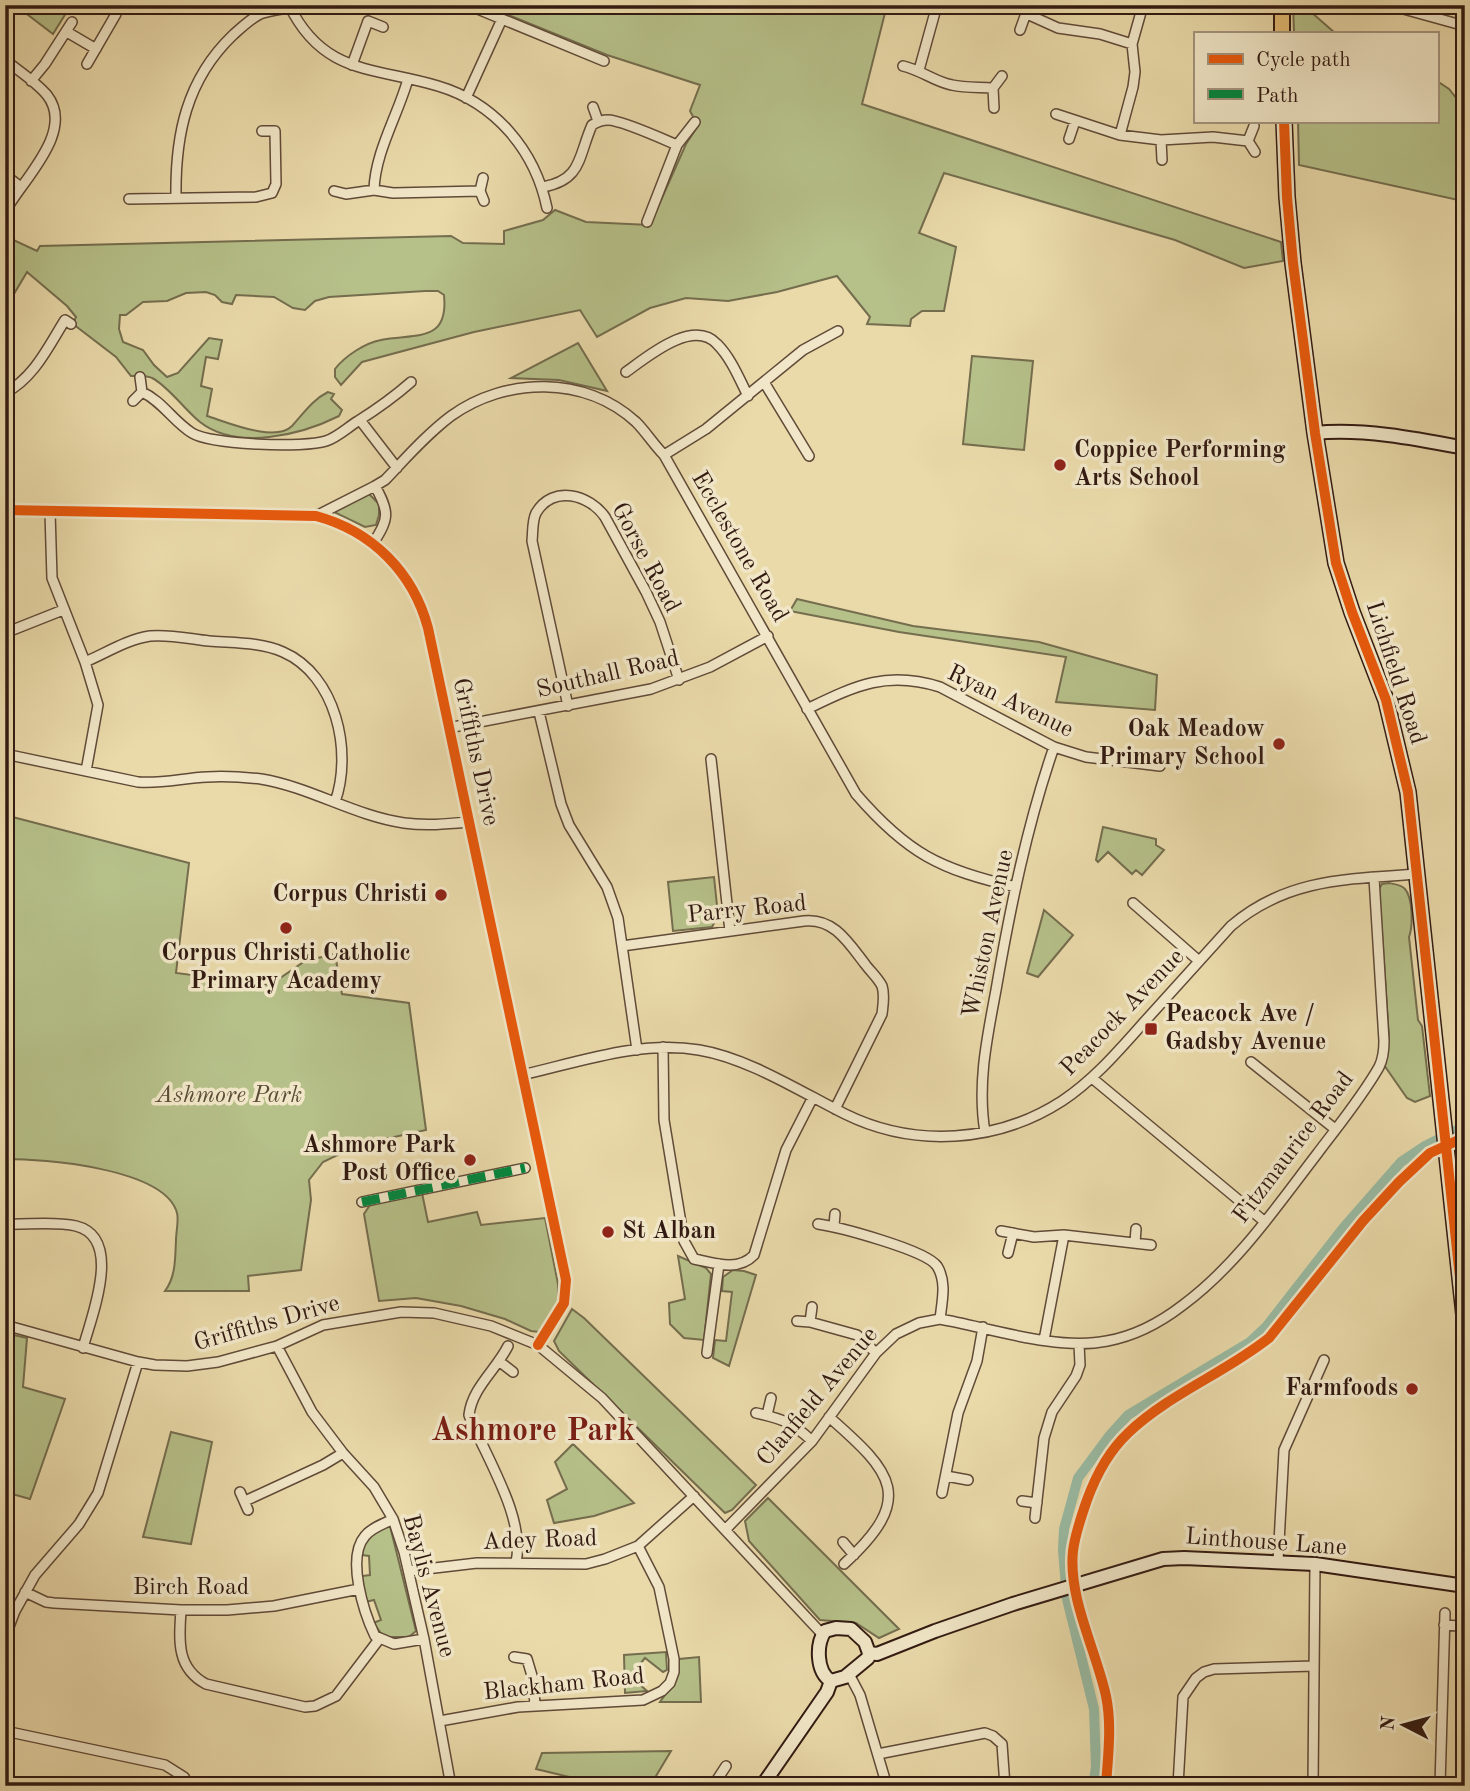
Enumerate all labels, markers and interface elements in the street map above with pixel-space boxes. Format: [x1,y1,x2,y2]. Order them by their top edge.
legend [1194,32,1438,122]
text: Cycle path [1256,50,1351,71]
text: Path [1256,86,1299,107]
place label: Coppice Performing Arts School [1074,439,1286,491]
marker: Coppice Performing Arts School [1052,457,1068,473]
street label: Ecclestone Road [686,467,792,627]
street label: Gorse Road [606,499,684,617]
street label: Lichfield Road [1361,598,1429,748]
street label: Southall Road [534,647,682,703]
street label: Ryan Avenue [943,661,1077,743]
street label: Griffiths Drive [448,676,502,828]
place label: Oak Meadow Primary School [1098,718,1265,770]
marker: Oak Meadow Primary School [1271,736,1287,752]
street label: Whiston Avenue [959,847,1019,1021]
place label: Corpus Christi [272,883,427,907]
marker: Corpus Christi [433,887,449,903]
street label: Parry Road [686,892,808,928]
marker: Corpus Christi Catholic Primary Academy [278,920,294,936]
place label: Corpus Christi Catholic Primary Academy [161,942,411,994]
street label: Peacock Avenue [1057,945,1189,1081]
place label: Peacock Ave / Gadsby Avenue [1165,1003,1326,1055]
marker: Peacock Ave / Gadsby Avenue [1143,1021,1159,1037]
street label: Fitzmaurice Road [1229,1068,1359,1228]
park label: Ashmore Park [154,1084,302,1108]
place label: Ashmore Park Post Office [303,1134,456,1186]
marker: Ashmore Park Post Office [462,1152,478,1168]
place label: St Alban [622,1220,716,1244]
marker: St Alban [600,1224,616,1240]
street label: Griffiths Drive [191,1292,343,1356]
street label: Clanfield Avenue [753,1323,883,1471]
place label: Farmfoods [1285,1377,1398,1401]
marker: Farmfoods [1404,1381,1420,1397]
district label: Ashmore Park [431,1416,635,1448]
street label: Baylis Avenue [397,1512,459,1660]
street label: Linthouse Lane [1184,1525,1348,1561]
street label: Adey Road [482,1527,598,1555]
street label: Birch Road [133,1576,249,1600]
street label: Blackham Road [482,1665,646,1705]
north arrow [1368,1690,1438,1760]
text: N [1379,1715,1400,1732]

